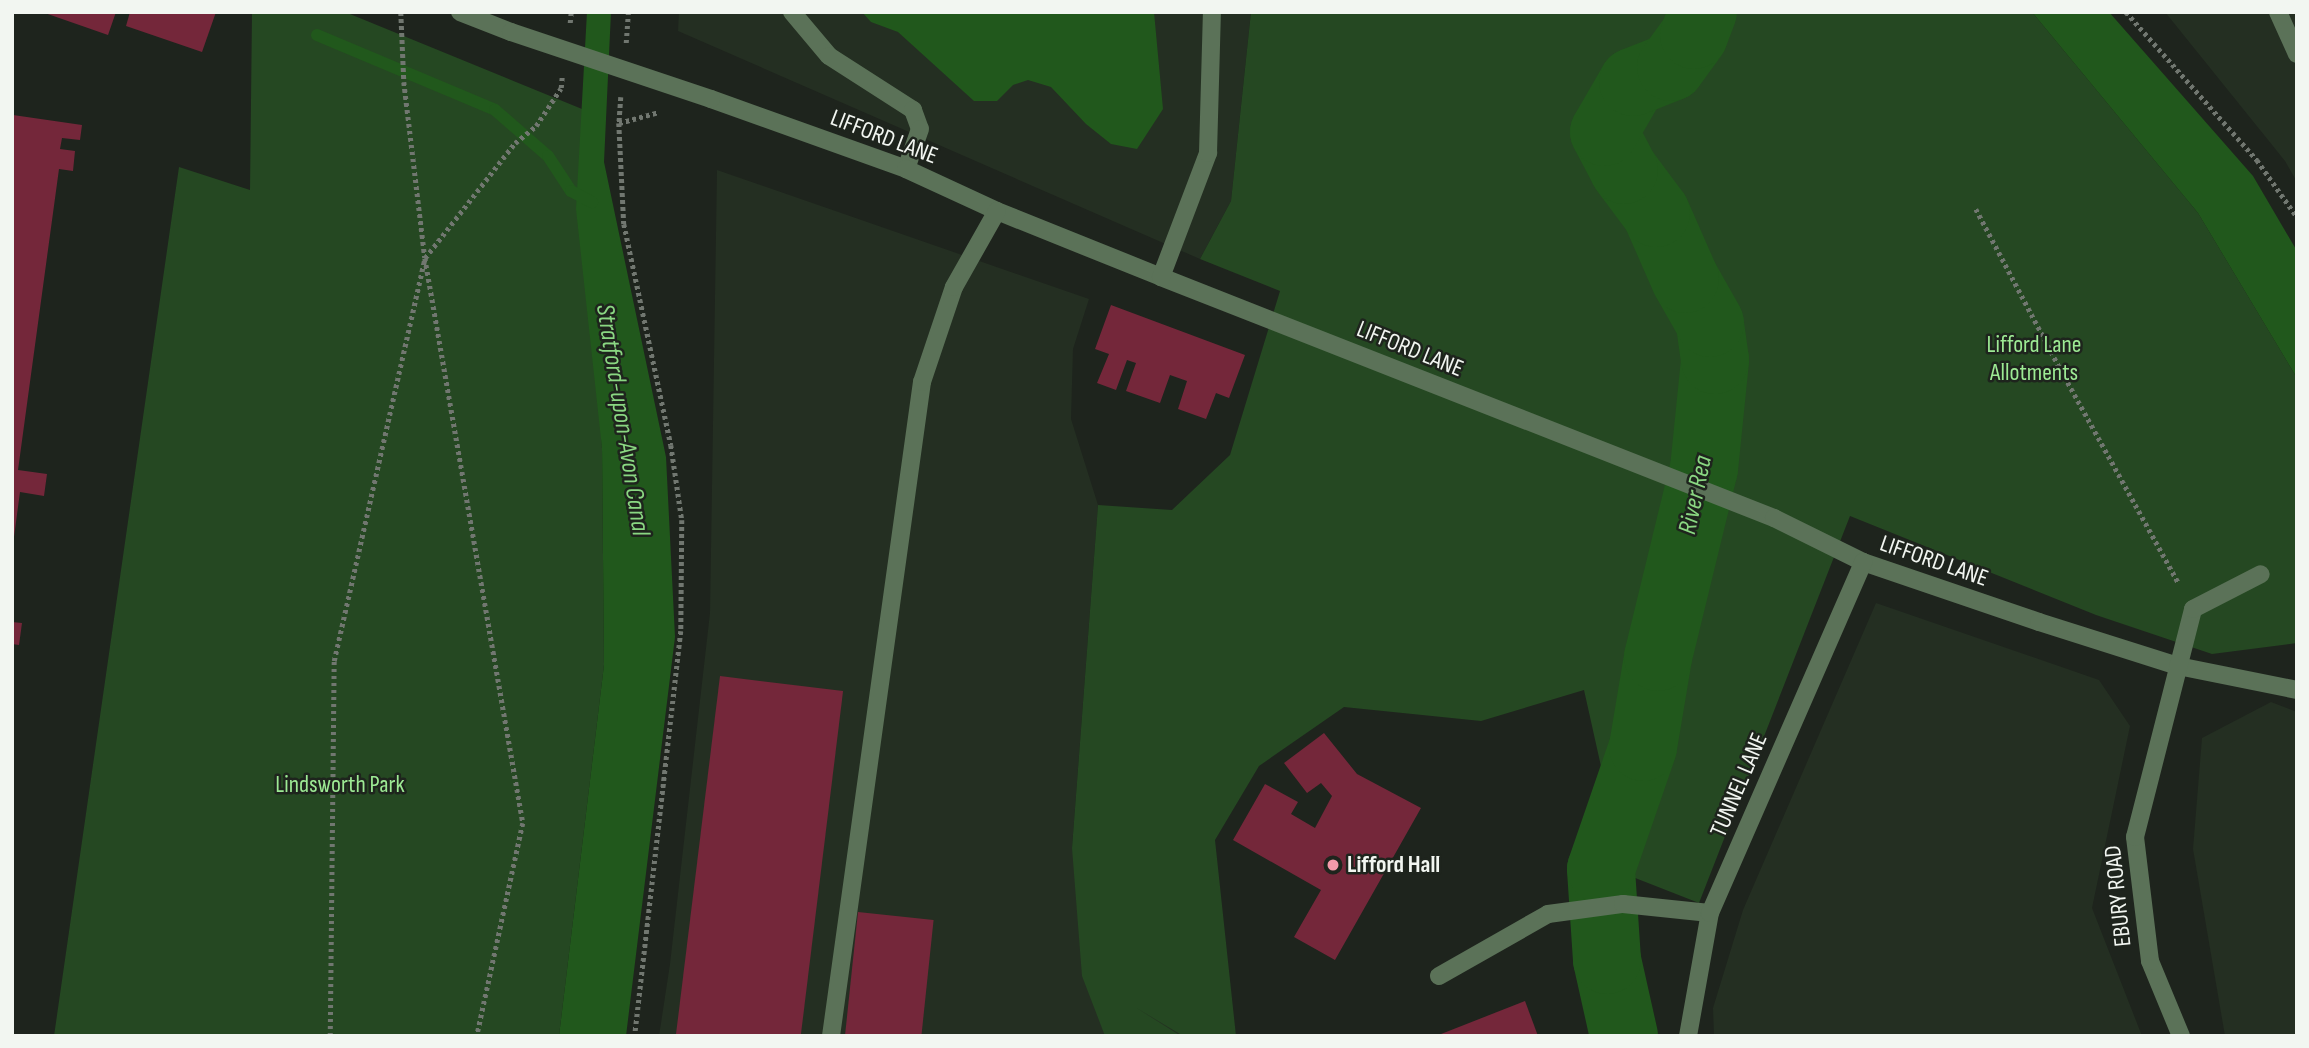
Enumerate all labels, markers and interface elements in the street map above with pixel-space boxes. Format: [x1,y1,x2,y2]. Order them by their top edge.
street label: LIFFORD LANE [826,103,942,171]
water label: Stratford-upon-Avon Canal [588,302,656,538]
street label: LIFFORD LANE [1353,315,1467,383]
park label: Lifford Lane Allotments [1987,331,2081,387]
water label: River Rea [1672,453,1720,537]
street label: LIFFORD LANE [1876,529,1992,593]
street label: TUNNEL LANE [1704,729,1774,841]
park label: Lindsworth Park [275,771,405,799]
street label: EBURY ROAD [2098,844,2138,948]
place label: Lifford Hall [1347,851,1440,879]
marker: Lifford Hall [1325,857,1341,873]

